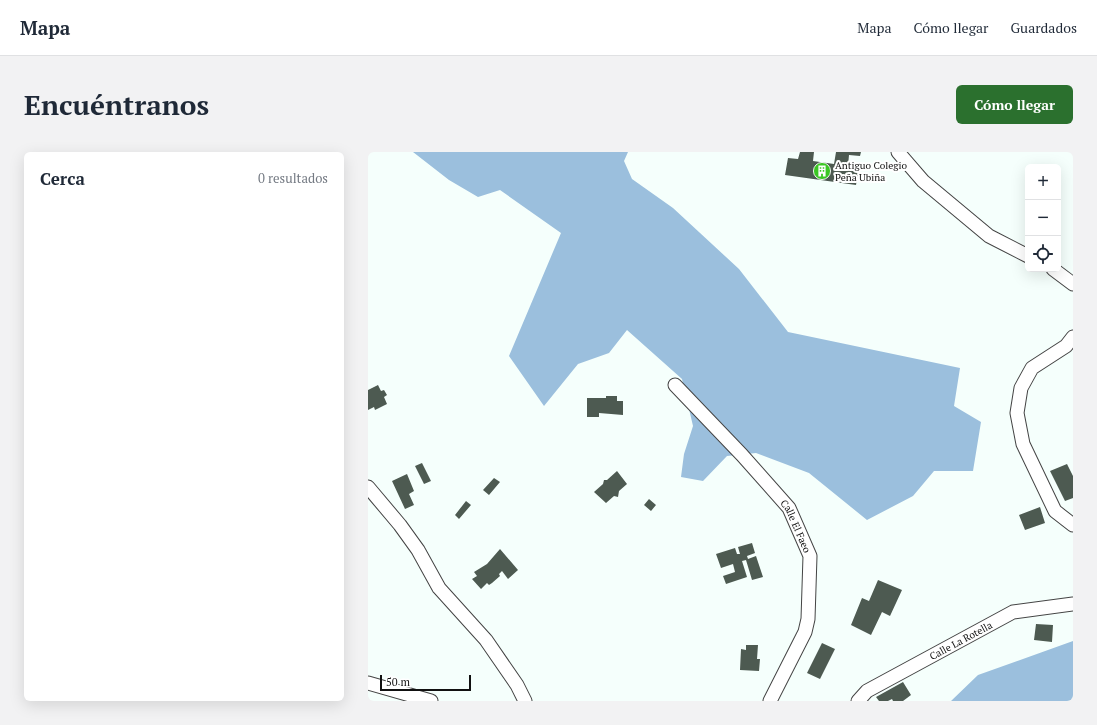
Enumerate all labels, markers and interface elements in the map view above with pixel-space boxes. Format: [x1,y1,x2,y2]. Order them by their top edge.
text: Mapa [20,15,70,40]
text: Mapa [857,18,892,37]
text: Cómo llegar [914,18,988,37]
text: Guardados [1010,18,1077,37]
button: Cómo llegar [956,85,1073,124]
text: Encuéntranos [24,86,209,123]
place label: Antiguo Colegio Peña Ubiña [835,159,907,184]
building icon: Antiguo Colegio Peña Ubiña [812,161,832,181]
map controls [1025,164,1061,272]
button: + [1025,164,1061,200]
text: Cerca [40,167,85,190]
text: 0 resultados [258,169,328,187]
button: − [1025,200,1061,236]
button: locate [1025,236,1061,272]
street label: Calle El Faeo [778,497,814,555]
street label: Calle La Rotella [927,618,995,663]
scale bar [380,673,471,692]
text: 50 m [386,675,410,689]

